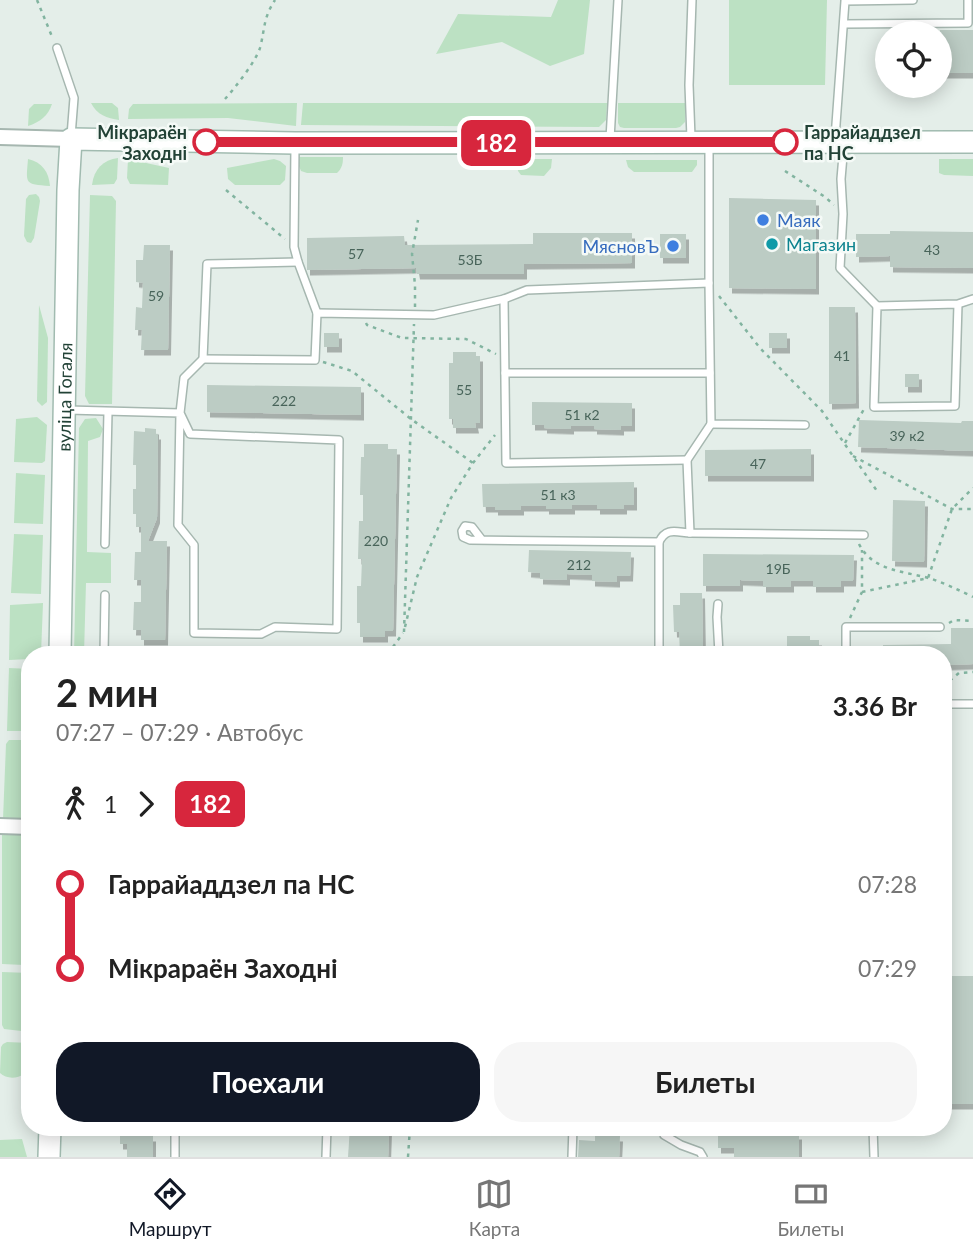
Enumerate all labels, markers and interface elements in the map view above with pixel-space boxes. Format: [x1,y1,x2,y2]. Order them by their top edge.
map controls [875,21,952,98]
button: locate [875,21,952,98]
line badge: 182 [456,120,536,166]
place label: Мікрараён Заходні [97,121,187,164]
place label: Гаррайаддзел па НС [804,121,921,164]
text: 182 [475,128,517,157]
marker: Мікрараён Заходні [193,129,219,155]
marker: Гаррайаддзел па НС [772,129,798,155]
place label: Маяк [777,209,821,231]
marker: Маяк [755,212,771,228]
place label: Магазин [786,233,856,255]
place label: МясновЪ [583,235,659,257]
marker: Магазин [764,236,780,252]
marker: МясновЪ [665,238,681,254]
house number: 43 [924,241,940,258]
house number: 57 [348,245,364,262]
house number: 53Б [458,251,483,268]
house number: 59 [148,287,164,304]
street label: вуліца Гогаля [52,342,76,452]
house number: 41 [834,347,850,364]
house number: 55 [456,381,472,398]
house number: 222 [272,392,296,409]
house number: 51 к2 [564,406,600,423]
house number: 39 к2 [889,427,925,444]
house number: 47 [750,455,766,472]
house number: 51 к3 [540,486,576,503]
house number: 220 [364,532,388,549]
house number: 212 [567,556,591,573]
house number: 19Б [766,560,791,577]
text: 2 мин [56,669,158,715]
text: 3.36 Br [833,690,917,722]
text: 07:27 – 07:29 · Автобус [56,718,304,746]
icon: walk [56,785,94,823]
icon: forward [127,785,165,823]
text: 182 [189,789,231,818]
text: 1 [104,790,117,818]
text: Гаррайаддзел па НС [108,868,355,900]
text: 07:28 [858,870,917,898]
text: Мікрараён Заходні [108,952,338,984]
text: 07:29 [858,954,917,982]
button: Поехали [56,1042,480,1122]
button: Билеты [494,1042,917,1122]
tab: Маршрут [129,1175,212,1240]
tab: Карта [469,1175,520,1240]
tab: Билеты [777,1175,844,1240]

